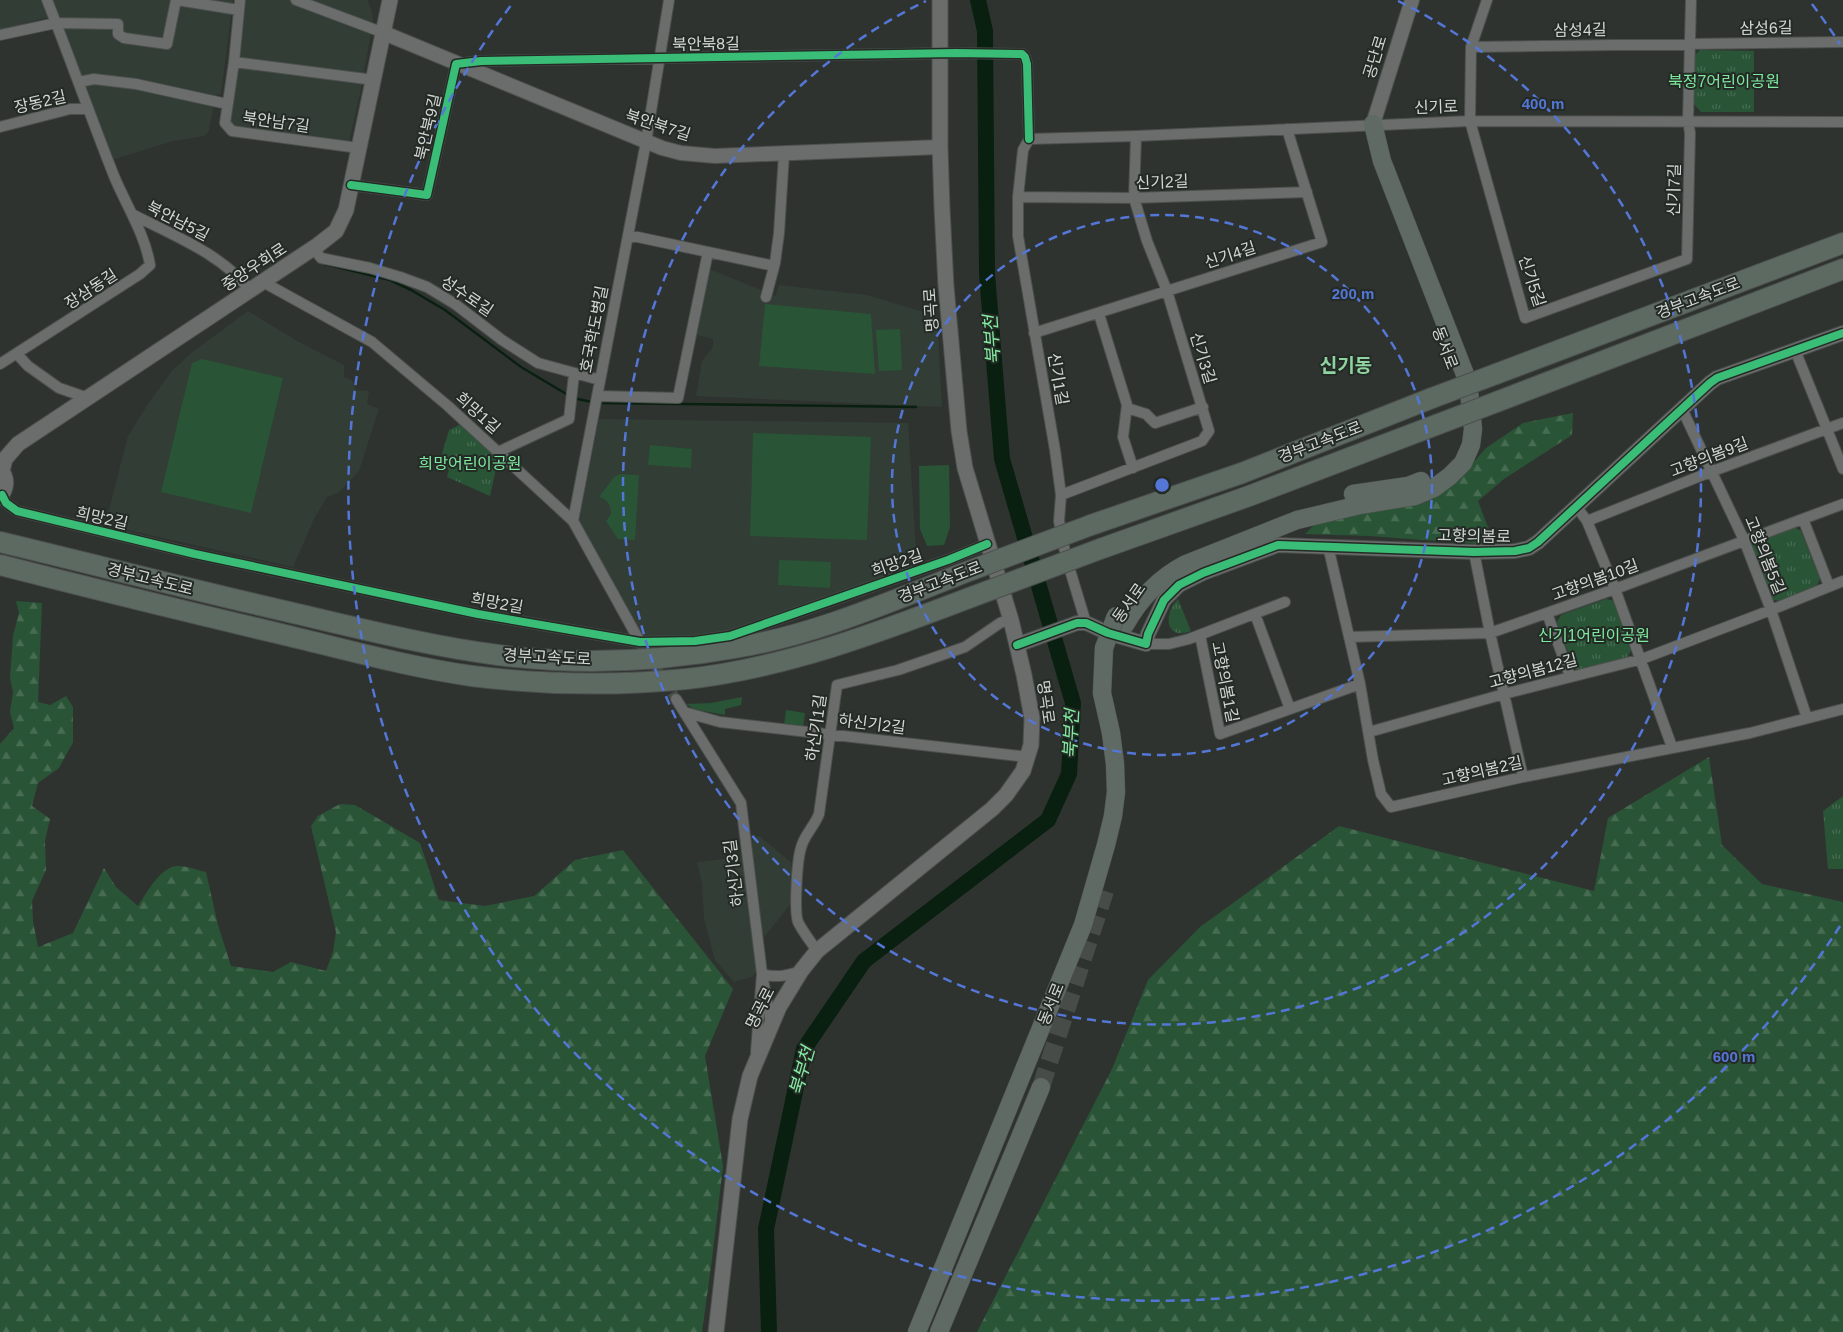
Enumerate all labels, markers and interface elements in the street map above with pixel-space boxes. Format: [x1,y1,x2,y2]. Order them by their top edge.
street label: 삼성6길 [1739,19,1793,37]
street label: 삼성4길 [1553,21,1607,39]
street label: 공단로 [1360,33,1390,81]
street label: 북안북8길 [672,35,740,53]
park label: 북정7어린이공원 [1668,73,1780,90]
street label: 장동2길 [12,88,68,116]
street label: 북안북9길 [412,92,444,162]
text: 400 m [1522,95,1564,112]
street label: 신기로 [1414,98,1459,116]
street label: 북안북7길 [623,106,693,144]
street label: 북안남7길 [241,109,311,135]
street label: 신기7길 [1665,163,1683,217]
street label: 신기2길 [1135,173,1189,191]
street label: 북안남5길 [144,198,212,244]
street label: 신기4길 [1202,239,1258,271]
street label: 중앙우회로 [219,240,290,294]
street label: 신기5길 [1516,253,1548,309]
street label: 장삼동길 [62,266,120,312]
street label: 성수로길 [438,272,496,320]
street label: 경부고속도로 [1654,274,1743,322]
street label: 호국학도병길 [577,284,611,374]
text: 200 m [1332,285,1374,302]
street label: 명곡로 [921,287,941,333]
water label: 북부천 [980,312,1004,365]
street label: 동서로 [1429,324,1461,372]
street label: 신기3길 [1187,330,1219,386]
street label: 신기1길 [1045,351,1071,407]
district label: 신기동 [1320,355,1372,376]
street label: 희망1길 [453,389,503,437]
street label: 경부고속도로 [1276,418,1365,466]
street label: 고향의봄9길 [1667,434,1751,480]
park label: 희망어린이공원 [418,455,522,472]
centre of rings [1153,476,1171,494]
street label: 희망2길 [74,504,130,532]
street label: 고향의봄5길 [1742,514,1788,596]
street label: 고향의봄로 [1437,527,1511,545]
street label: 희망2길 [869,546,925,580]
street label: 고향의봄10길 [1549,556,1641,604]
street label: 경부고속도로 [896,558,985,606]
street label: 경부고속도로 [105,560,195,598]
street label: 동서로 [1109,580,1149,626]
street label: 희망2길 [469,590,525,616]
park label: 신기1어린이공원 [1538,627,1650,644]
street label: 고향의봄1길 [1209,640,1241,724]
street label: 경부고속도로 [502,646,592,668]
street label: 고향의봄12길 [1487,651,1579,691]
street label: 명곡로 [1035,679,1058,725]
street label: 하신기1길 [803,693,829,763]
water label: 북부천 [1060,706,1082,759]
street label: 하신기2길 [837,711,907,737]
street label: 고향의봄2길 [1440,753,1524,789]
street label: 하신기3길 [721,838,747,908]
street label: 동서로 [1035,980,1067,1028]
street label: 명곡로 [742,984,778,1032]
water label: 북부천 [786,1042,819,1098]
text: 600 m [1713,1048,1755,1065]

